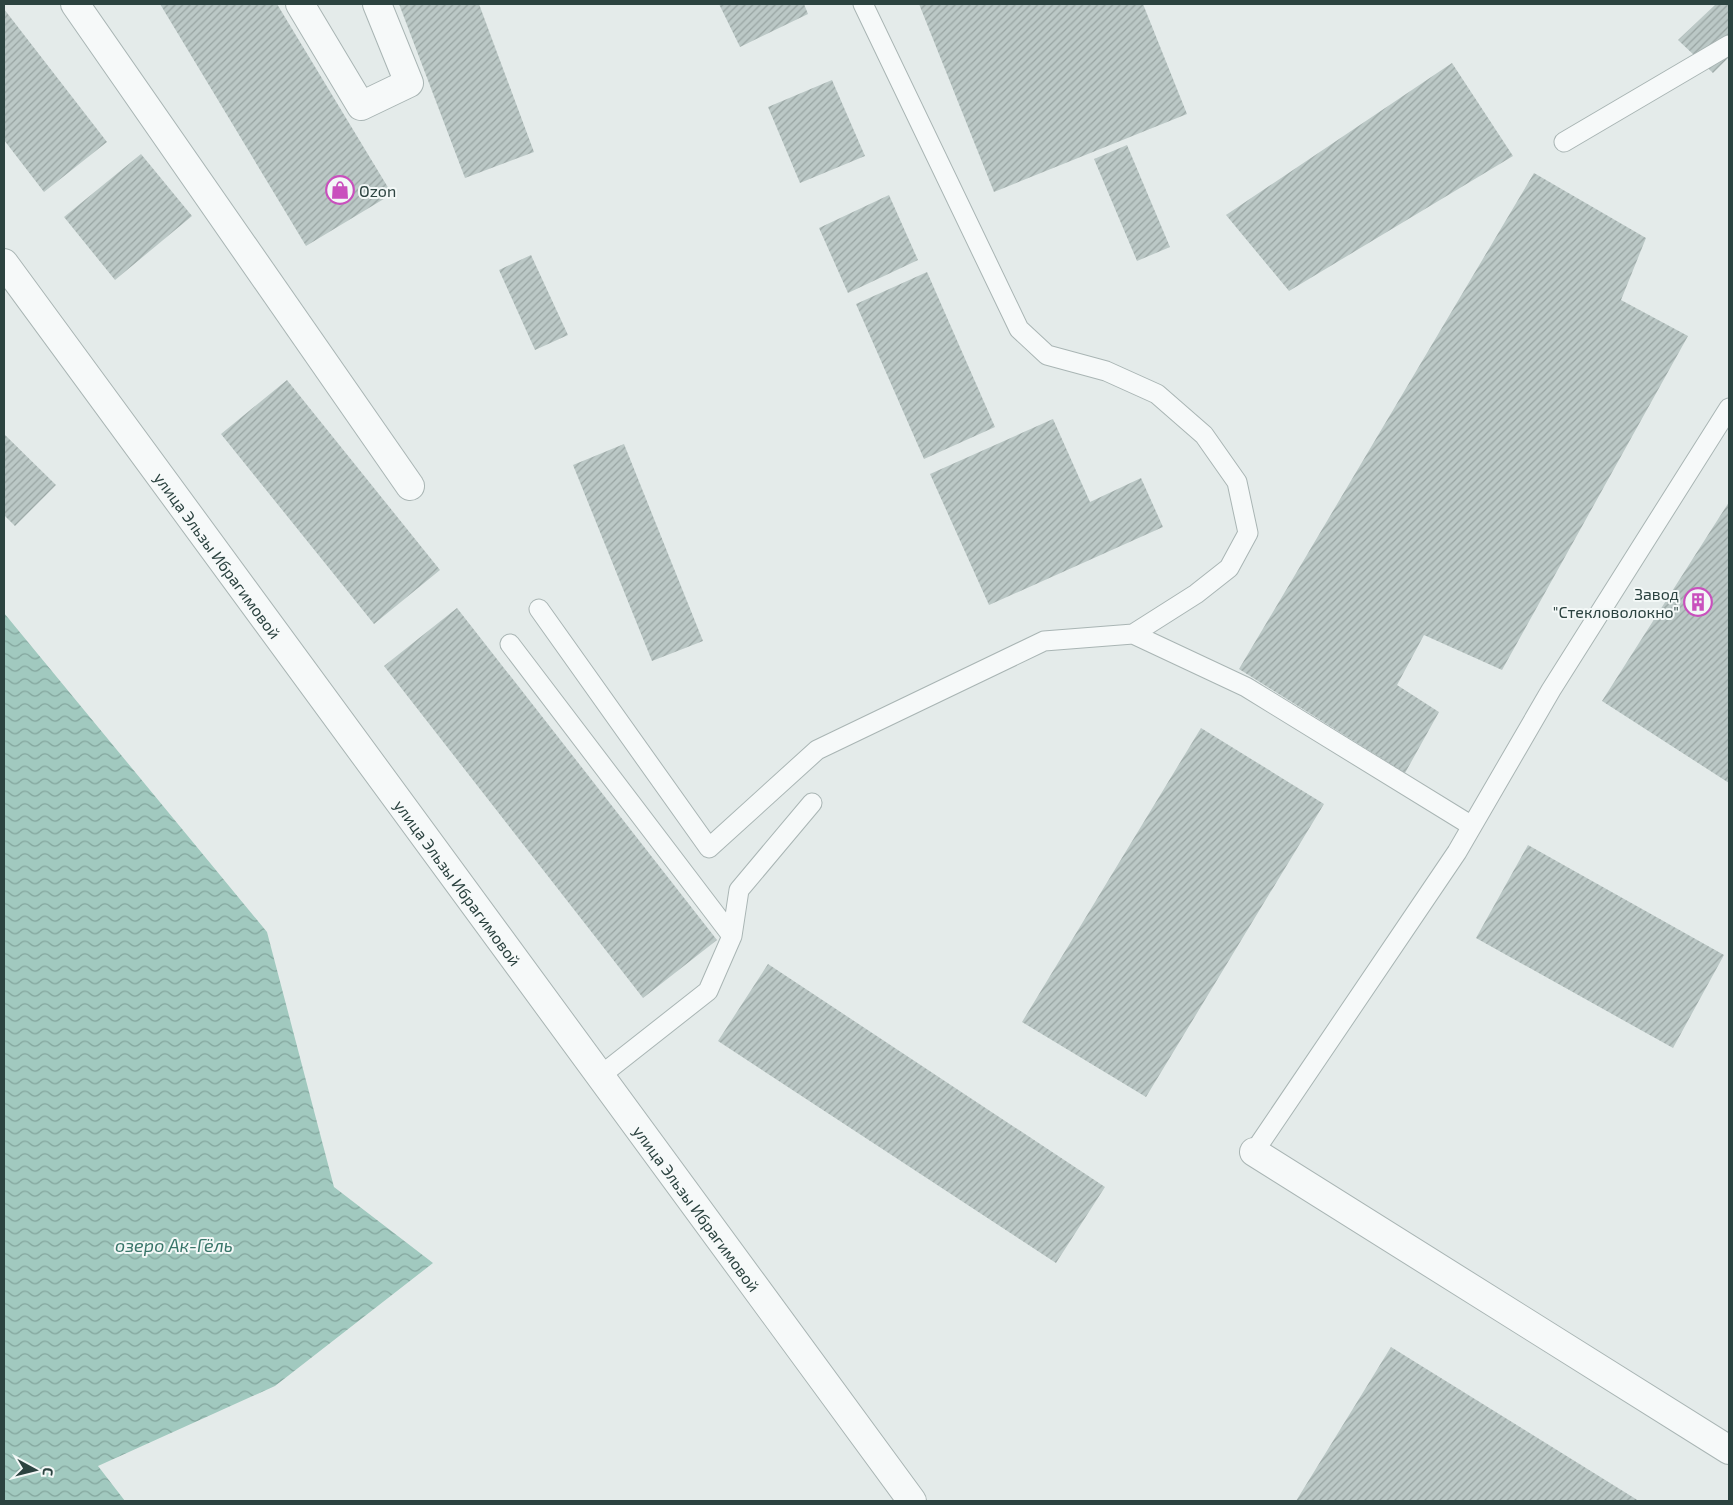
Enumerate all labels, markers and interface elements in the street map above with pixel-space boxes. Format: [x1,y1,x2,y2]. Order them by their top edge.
shop icon: Ozon [325,175,355,205]
place label: Ozon [359,181,396,200]
street label: улица Эльзы Ибрагимовой [150,468,285,642]
place label: Завод "Стекловолокно" [1553,584,1679,621]
building icon: Завод "Стекловолокно" [1683,587,1713,617]
street label: улица Эльзы Ибрагимовой [390,795,525,969]
street label: улица Эльзы Ибрагимовой [629,1121,764,1295]
water label: озеро Ак-Гёль [115,1234,233,1256]
north arrow [10,1445,60,1495]
text: С [39,1467,57,1477]

